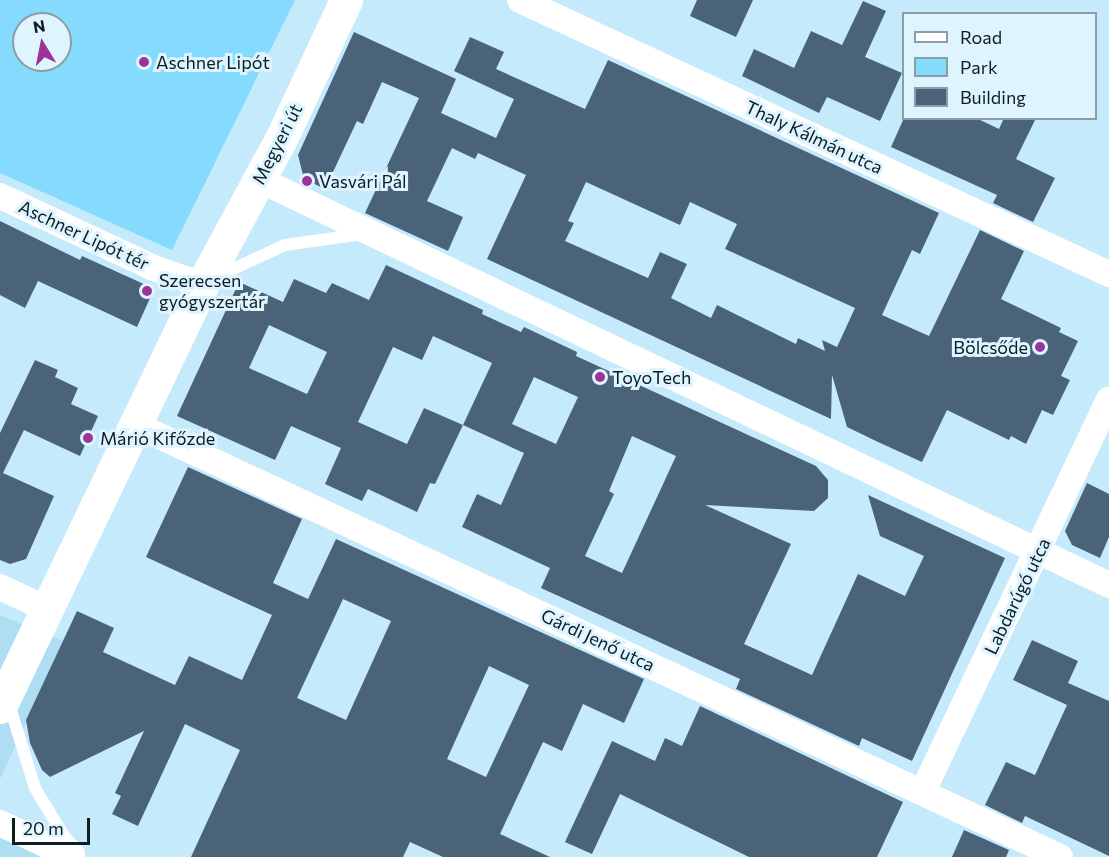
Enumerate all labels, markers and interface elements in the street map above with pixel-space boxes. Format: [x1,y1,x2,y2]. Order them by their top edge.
north arrow [12,12,72,72]
legend [902,12,1097,120]
text: N [32,15,47,36]
text: Road [960,26,1002,48]
place label: Aschner Lipót [156,51,270,73]
marker: Aschner Lipót [137,55,151,69]
text: Park [960,56,998,78]
text: Building [960,86,1026,108]
street label: Thaly Kálmán utca [742,96,886,178]
street label: Megyeri út [247,100,307,188]
place label: Vasvári Pál [319,170,407,192]
marker: Vasvári Pál [300,174,314,188]
street label: Aschner Lipót tér [15,195,153,275]
place label: Szerecsen gyógyszertár [159,270,265,312]
marker: Szerecsen gyógyszertár [140,284,154,298]
place label: Bölcsőde [953,336,1028,358]
marker: Bölcsőde [1033,340,1047,354]
place label: ToyoTech [612,366,691,388]
marker: ToyoTech [593,370,607,384]
place label: Márió Kifőzde [100,427,215,449]
marker: Márió Kifőzde [81,431,95,445]
street label: Labdarúgó utca [979,534,1055,658]
street label: Gárdi Jenő utca [538,604,658,676]
scale bar [15,806,93,844]
text: 20 m [23,817,64,839]

